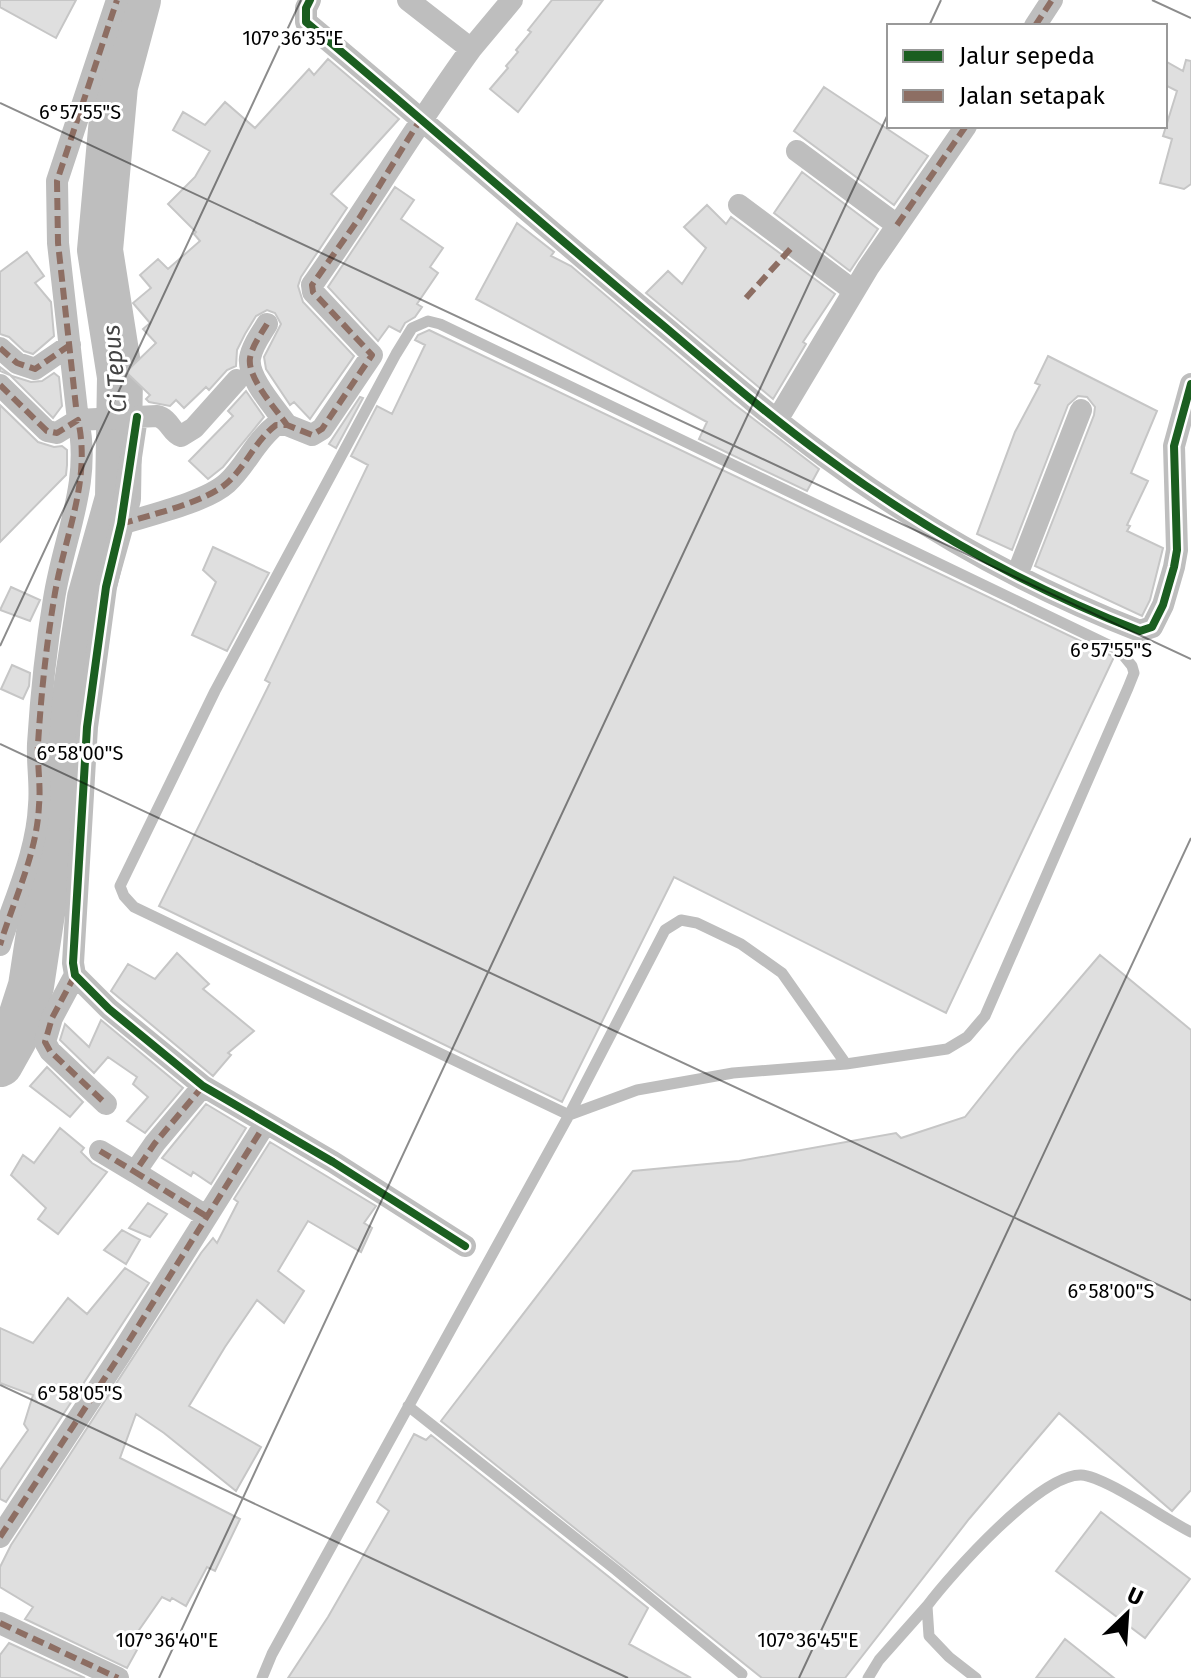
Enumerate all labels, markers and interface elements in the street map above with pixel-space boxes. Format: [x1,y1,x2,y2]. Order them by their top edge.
legend [887,24,1167,128]
text: 107°36'35"E [242,26,344,50]
text: Jalur sepeda [959,42,1095,70]
text: Jalan setapak [959,82,1105,110]
text: 6°57'55"S [39,100,121,124]
water label: Ci Tepus [97,324,133,414]
text: 6°57'55"S [1070,638,1152,662]
text: 6°58'00"S [37,741,124,765]
text: 6°58'00"S [1068,1279,1155,1303]
text: 6°58'05"S [37,1381,123,1405]
north arrow [1087,1574,1167,1654]
text: U [1123,1581,1147,1612]
text: 107°36'40"E [115,1628,219,1652]
text: 107°36'45"E [757,1628,859,1652]

